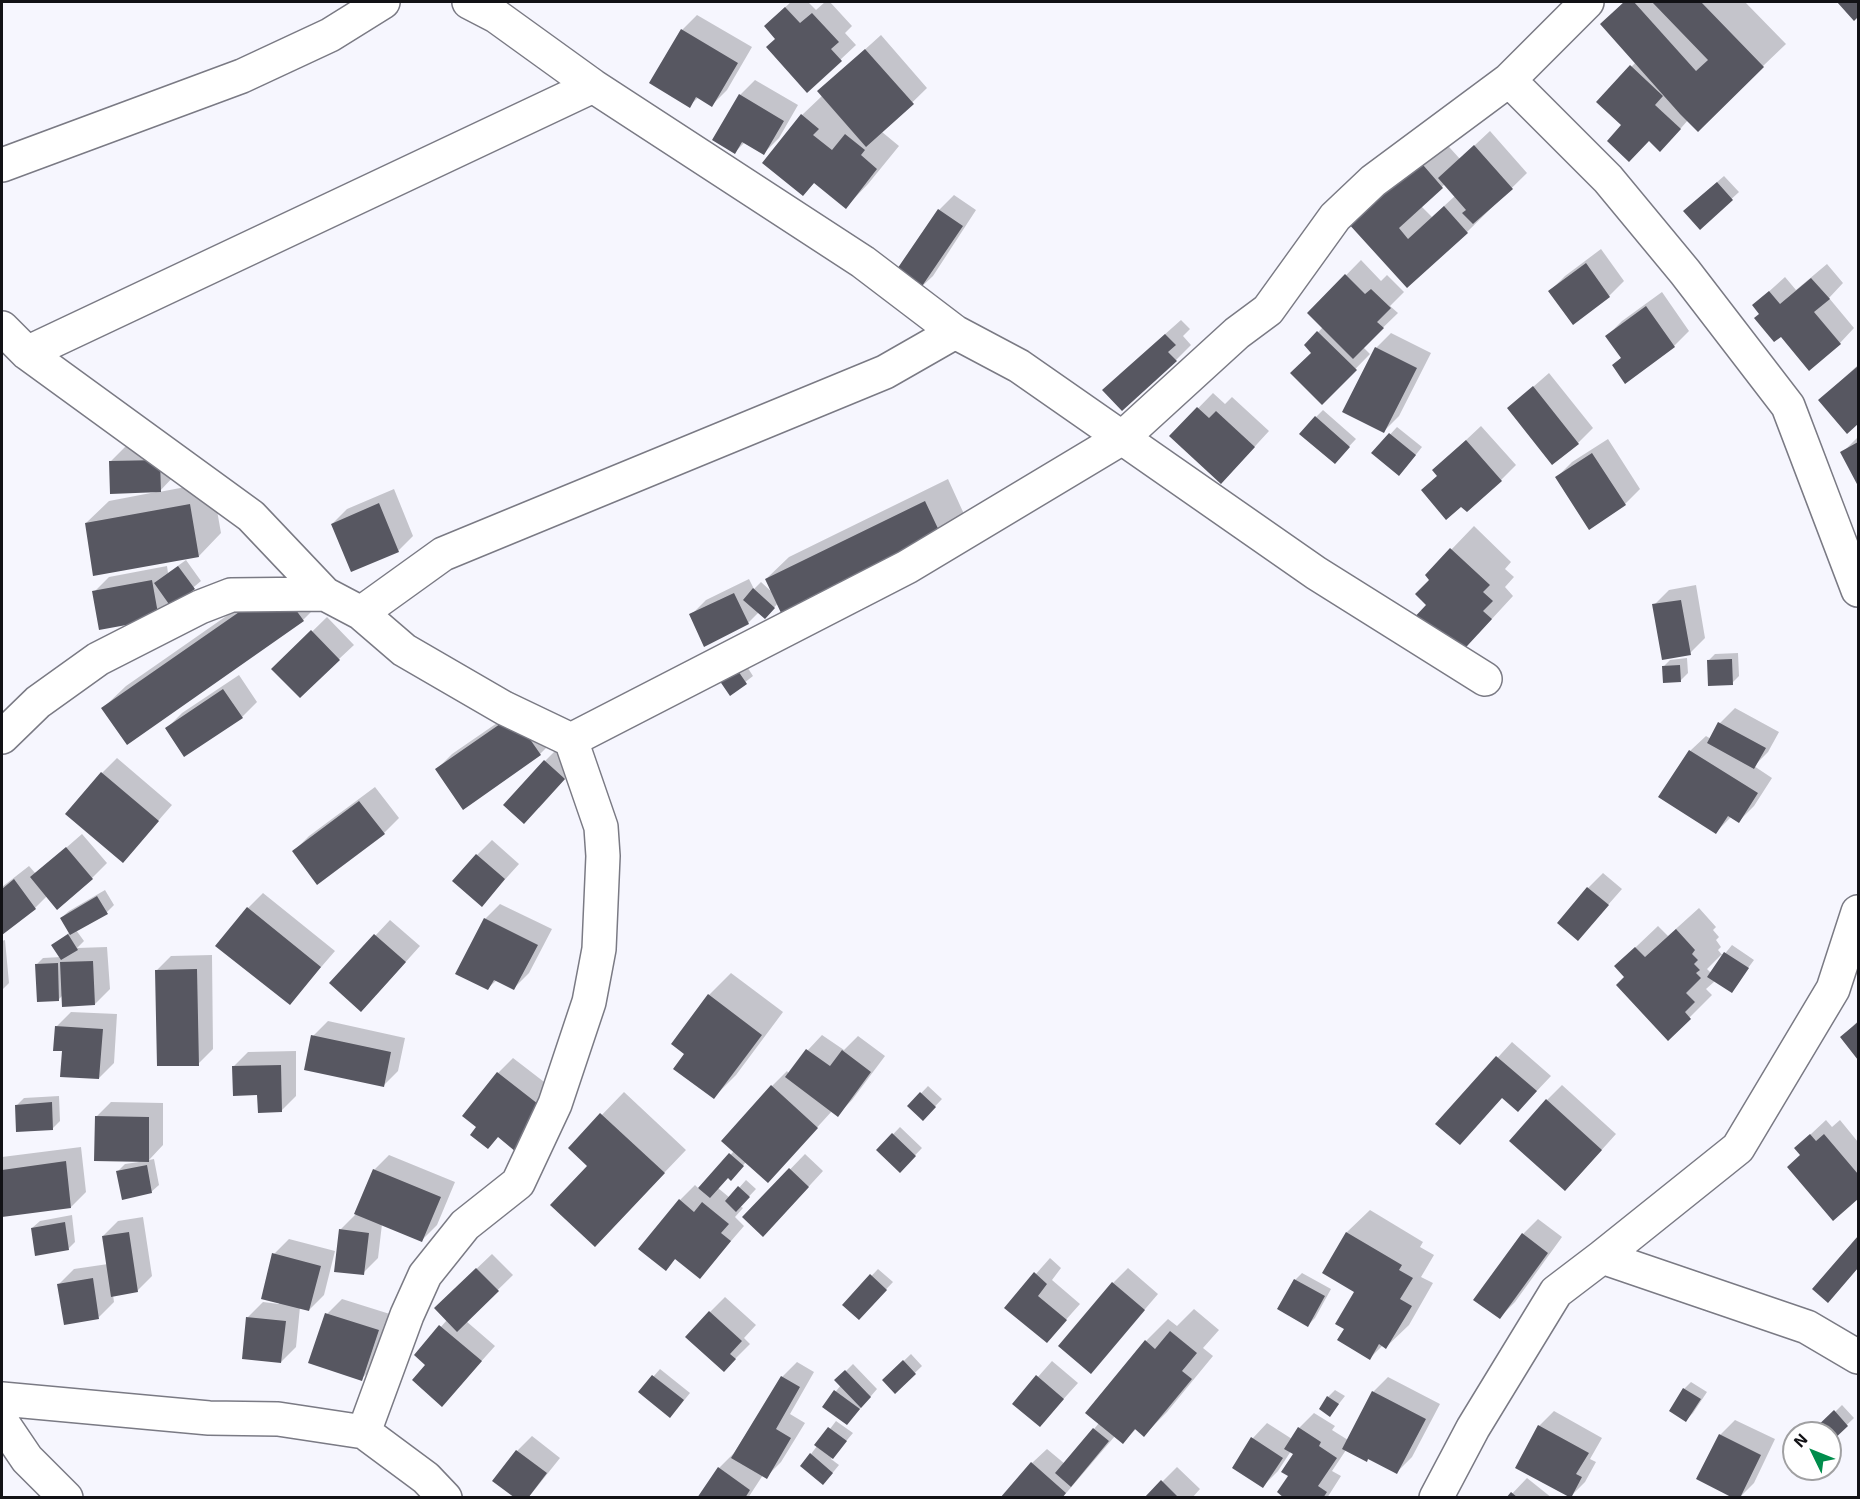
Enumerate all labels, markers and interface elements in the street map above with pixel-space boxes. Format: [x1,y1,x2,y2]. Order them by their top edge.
north arrow [1782,1421,1842,1481]
text: N [1789,1429,1811,1450]

